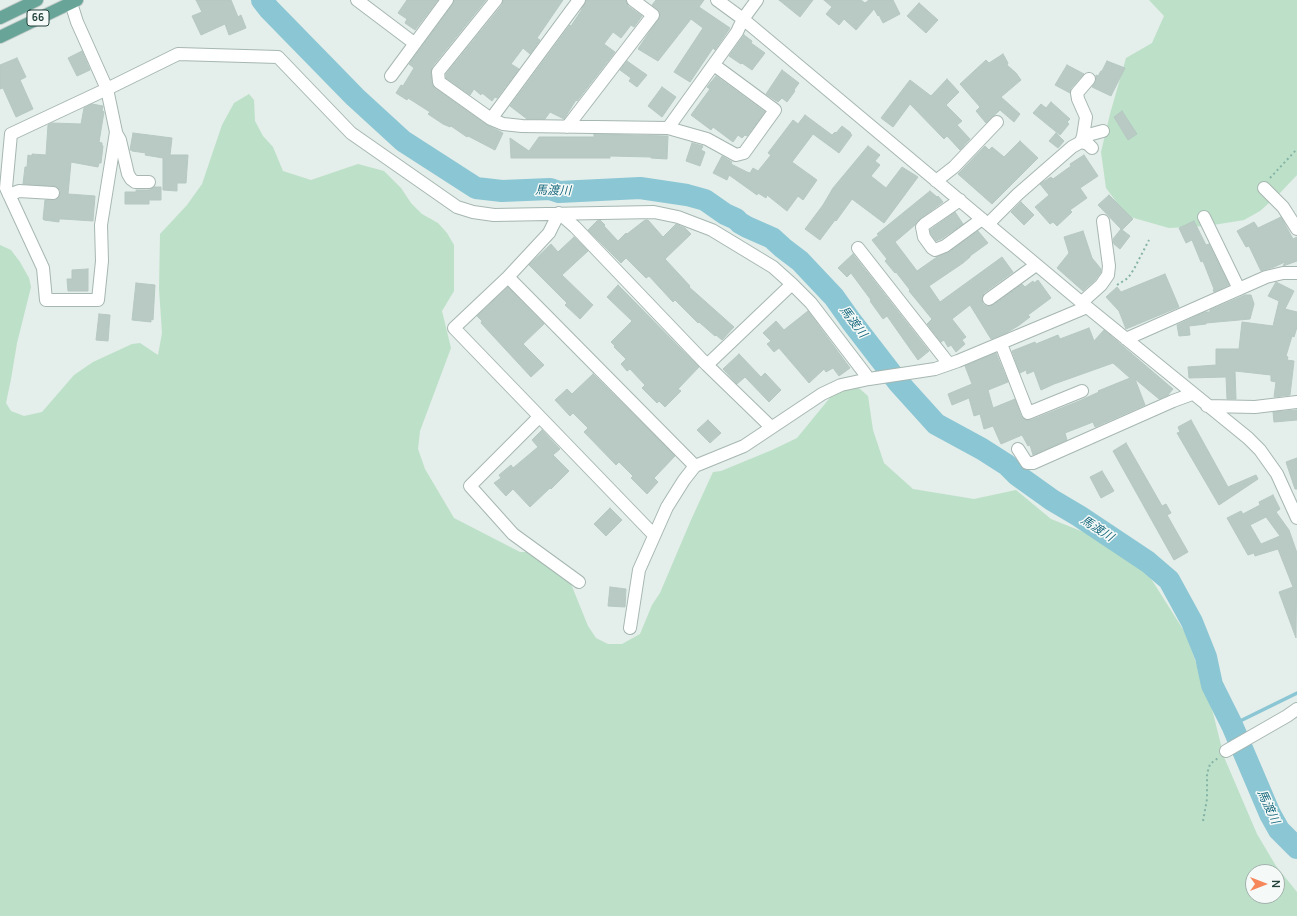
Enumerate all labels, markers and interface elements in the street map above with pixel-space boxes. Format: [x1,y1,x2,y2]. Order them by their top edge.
road number: 66 [27,10,49,26]
water label: 馬渡川 [535,183,571,199]
water label: 馬渡川 [836,303,870,341]
water label: 馬渡川 [1078,513,1116,545]
water label: 馬渡川 [1254,788,1282,826]
north arrow [1245,864,1285,904]
text: N [1269,880,1284,888]

